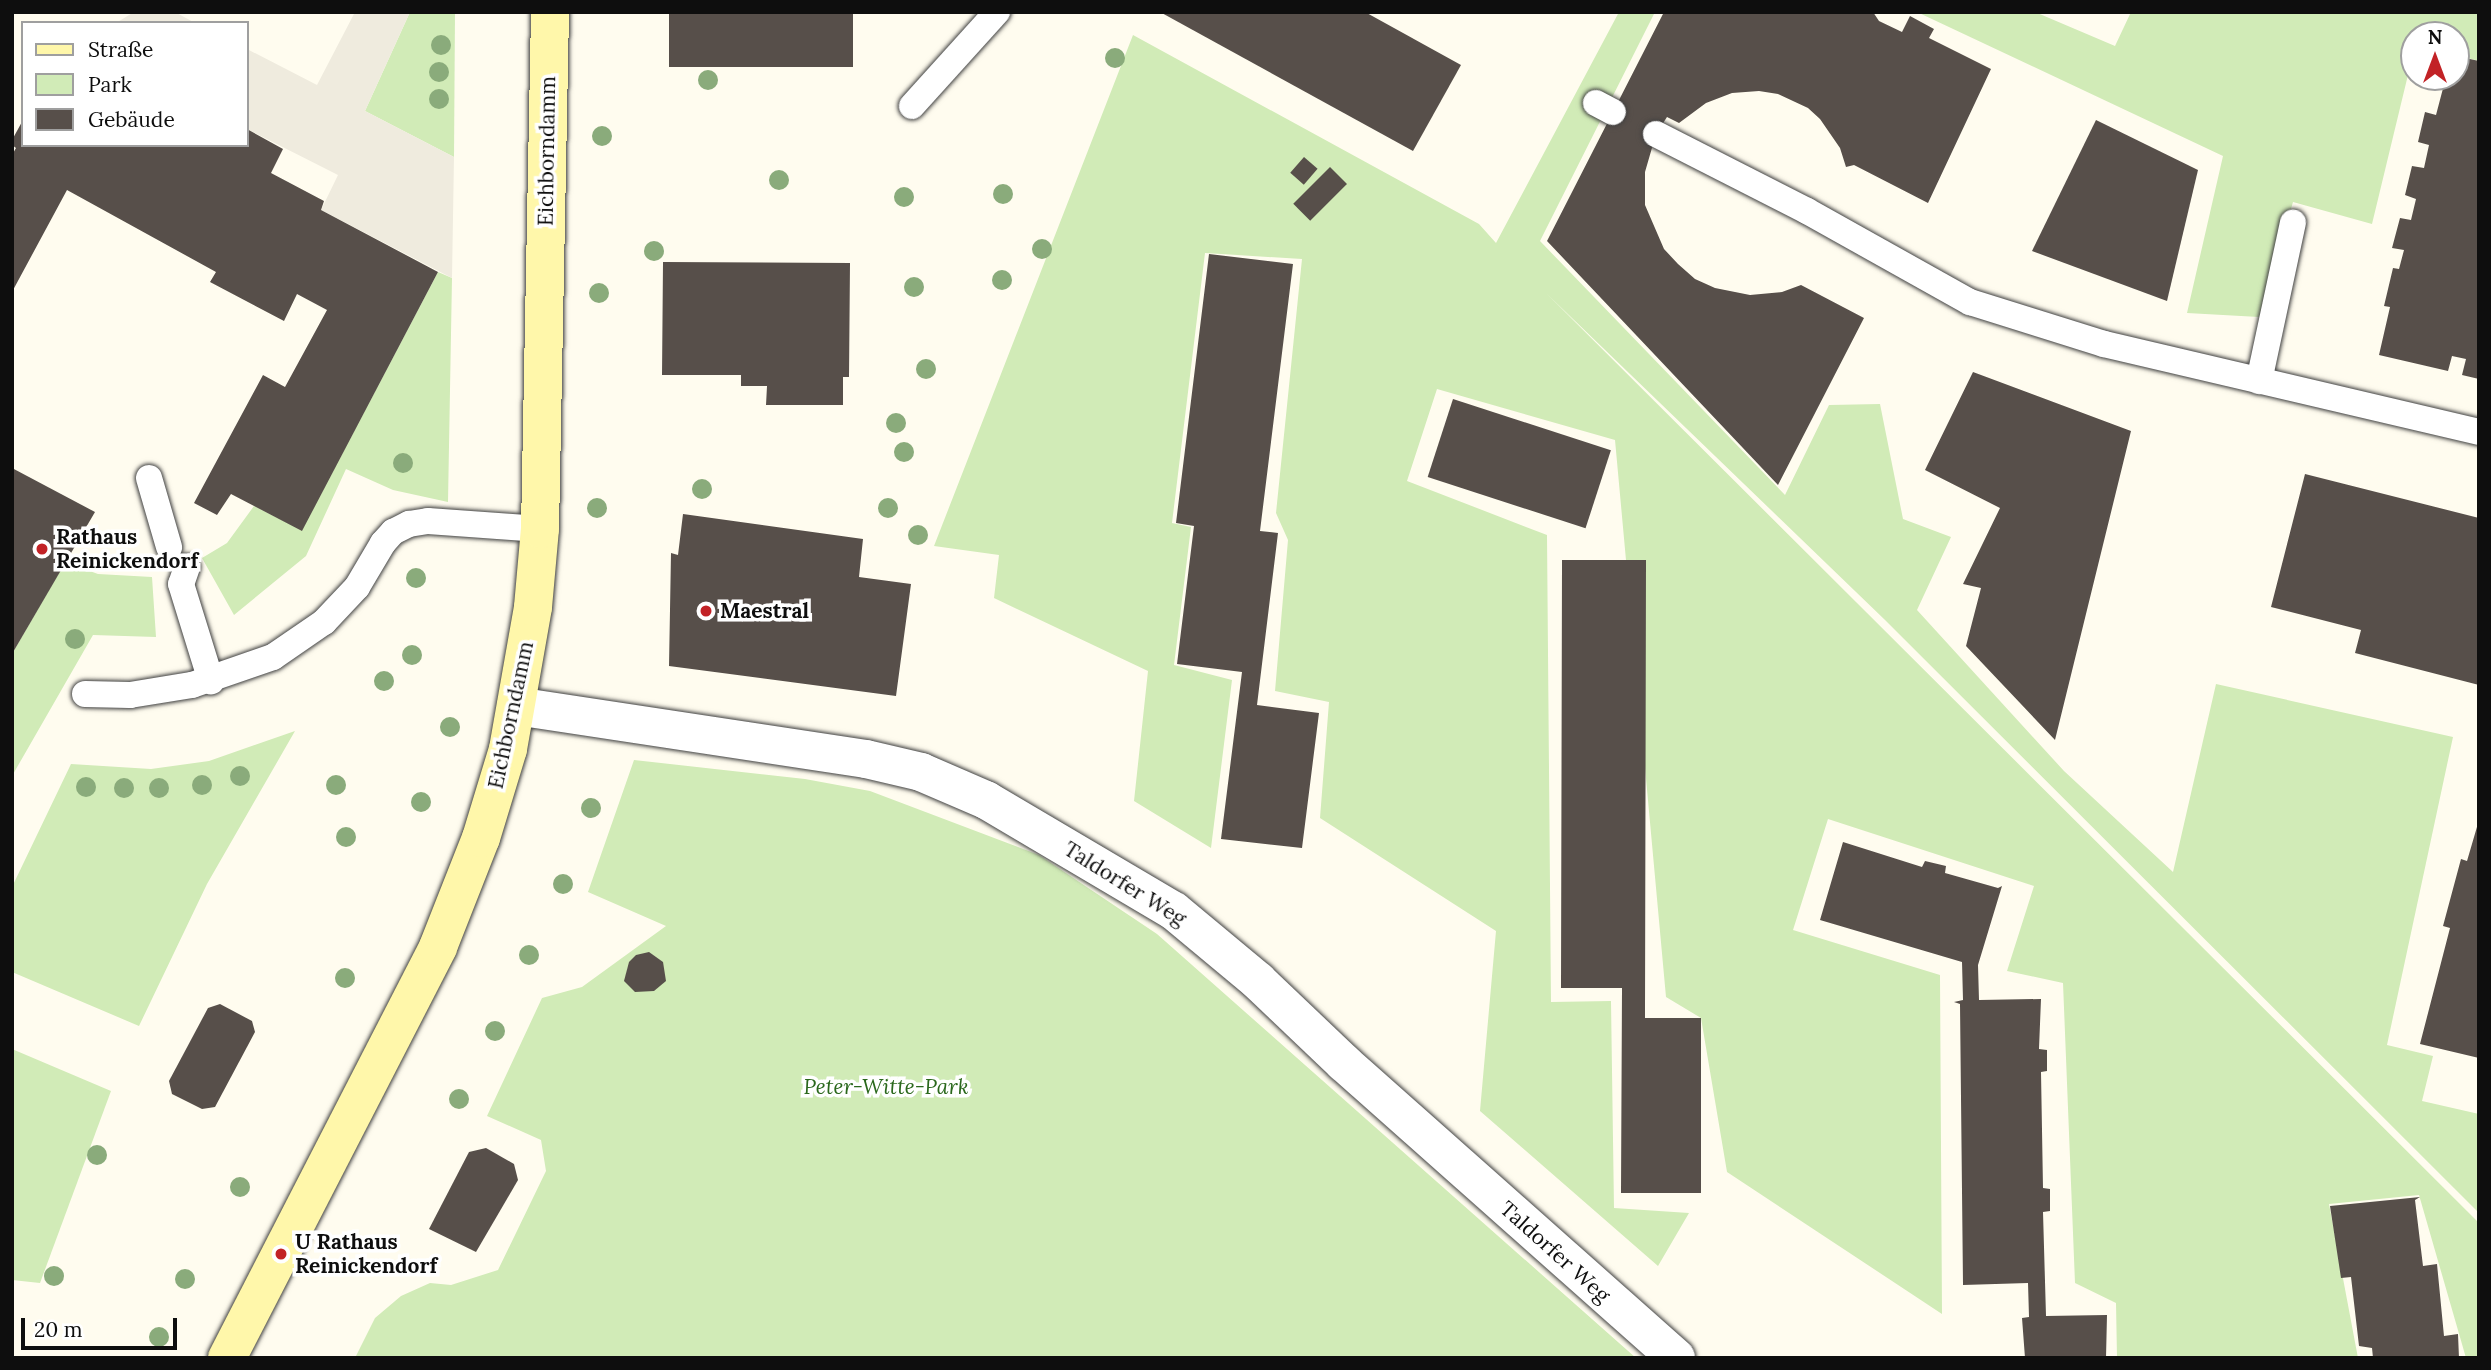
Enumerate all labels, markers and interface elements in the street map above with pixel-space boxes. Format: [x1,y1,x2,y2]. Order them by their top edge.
legend [21,21,248,147]
north arrow [2400,21,2470,91]
text: N [2428,25,2442,49]
text: Straße [88,36,153,63]
text: Park [88,71,132,98]
street label: Eichborndamm [533,76,561,226]
text: Gebäude [88,106,175,133]
place label: Rathaus Reinickendorf [56,524,198,574]
marker: Rathaus Reinickendorf [34,541,50,557]
place label: Maestral [720,598,809,624]
marker: Maestral [698,603,714,619]
street label: Eichborndamm [483,639,539,791]
street label: Taldorfer Weg [1059,836,1191,932]
park label: Peter-Witte-Park [803,1074,969,1100]
street label: Taldorfer Weg [1495,1196,1615,1308]
place label: U Rathaus Reinickendorf [295,1229,437,1279]
marker: U Rathaus Reinickendorf [273,1246,289,1262]
scale bar [24,1304,180,1348]
text: 20 m [34,1316,83,1343]

